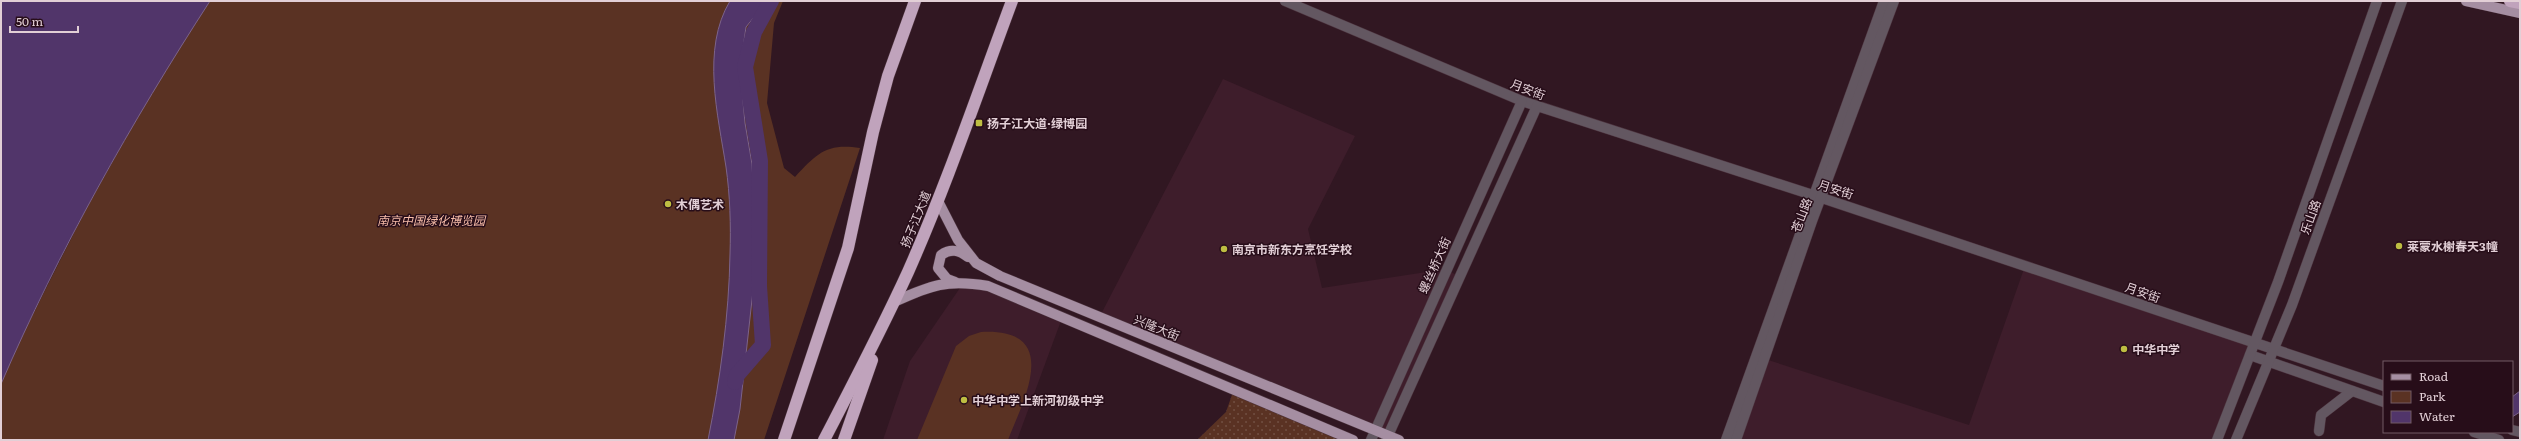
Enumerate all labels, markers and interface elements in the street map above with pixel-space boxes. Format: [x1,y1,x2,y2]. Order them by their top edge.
scale bar [10,8,78,34]
text: 50 m [16,12,43,30]
street label: 月安街 [1508,74,1548,104]
place label: 扬子江大道·绿博园 [987,114,1087,132]
marker: 扬子江大道·绿博园 [974,118,984,128]
street label: 月安街 [1816,175,1856,203]
street label: 扬子江大道 [895,188,935,250]
place label: 木偶艺术 [676,195,724,213]
street label: 苍山路 [1786,195,1816,235]
street label: 乐山路 [2295,197,2325,237]
marker: 木偶艺术 [663,199,673,209]
park label: 南京中国绿化博览园 [377,211,487,229]
street label: 螺丝桥大街 [1414,234,1454,296]
place label: 莱蒙水榭春天3幢 [2407,237,2498,255]
place label: 南京市新东方烹饪学校 [1232,240,1352,258]
marker: 莱蒙水榭春天3幢 [2394,241,2404,251]
marker: 南京市新东方烹饪学校 [1219,244,1229,254]
street label: 月安街 [2123,278,2163,306]
street label: 兴隆大街 [1131,310,1183,344]
place label: 中华中学 [2132,340,2180,358]
marker: 中华中学 [2119,344,2129,354]
legend [2383,361,2513,433]
text: Road [2419,367,2449,385]
text: Park [2419,387,2446,405]
place label: 中华中学上新河初级中学 [972,391,1104,409]
marker: 中华中学上新河初级中学 [959,395,969,405]
text: Water [2419,407,2455,425]

